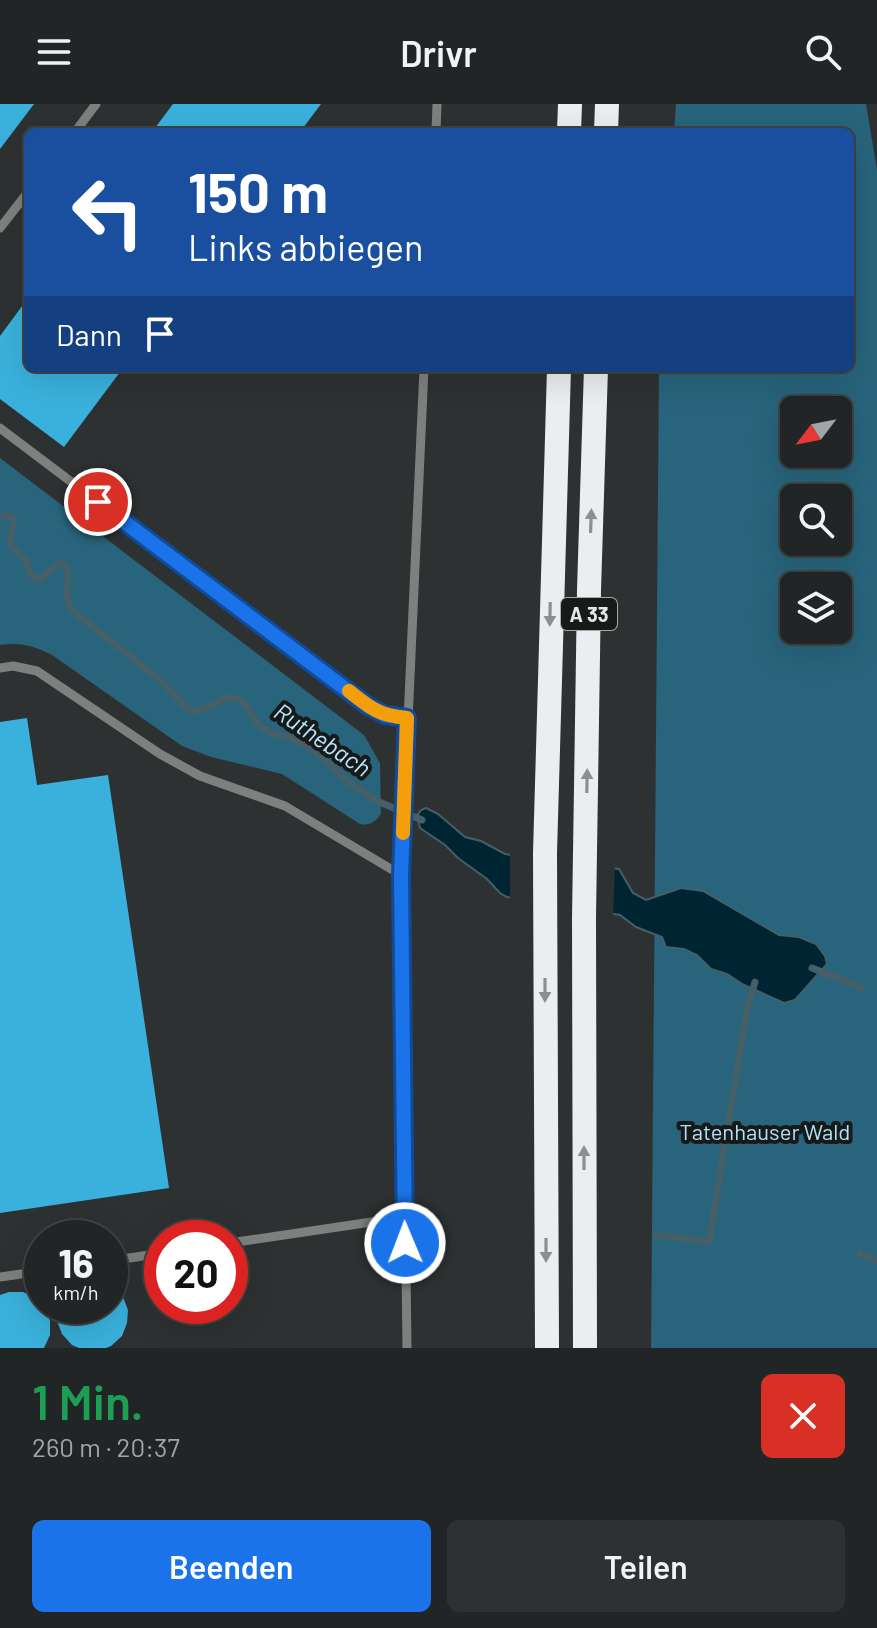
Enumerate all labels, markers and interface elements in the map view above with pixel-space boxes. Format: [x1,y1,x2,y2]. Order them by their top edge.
icon: menu [32,30,76,74]
icon: search [801,30,845,74]
text: Drivr [400,31,477,74]
text: 150 m [188,157,328,224]
icon: left [56,160,160,264]
text: Links abbiegen [188,225,423,268]
icon: arrive [138,312,182,356]
text: Dann [56,316,122,352]
north arrow [780,396,852,468]
map controls [780,396,852,644]
pin [64,468,132,536]
icon: arrive [76,480,120,524]
button: search [780,484,852,556]
one-way arrow [585,508,597,533]
button: layers [780,572,852,644]
road number: A 33 [561,598,617,630]
one-way arrow [544,602,557,627]
water label: Ruthebach [269,696,377,782]
one-way arrow [581,768,593,793]
one-way arrow [538,978,551,1003]
park label: Tatenhauser Wald [680,1118,850,1144]
one-way arrow [578,1145,590,1170]
position arrow [363,1201,447,1285]
speed limit sign: 20 [144,1220,248,1324]
text: 16 [58,1238,94,1286]
one-way arrow [540,1238,552,1263]
text: km/h [53,1280,99,1304]
text: 1 Min. [32,1372,144,1430]
button: close [761,1374,845,1458]
text: 260 m · 20:37 [32,1431,180,1462]
button: Beenden [32,1520,431,1612]
button: Teilen [447,1520,845,1612]

